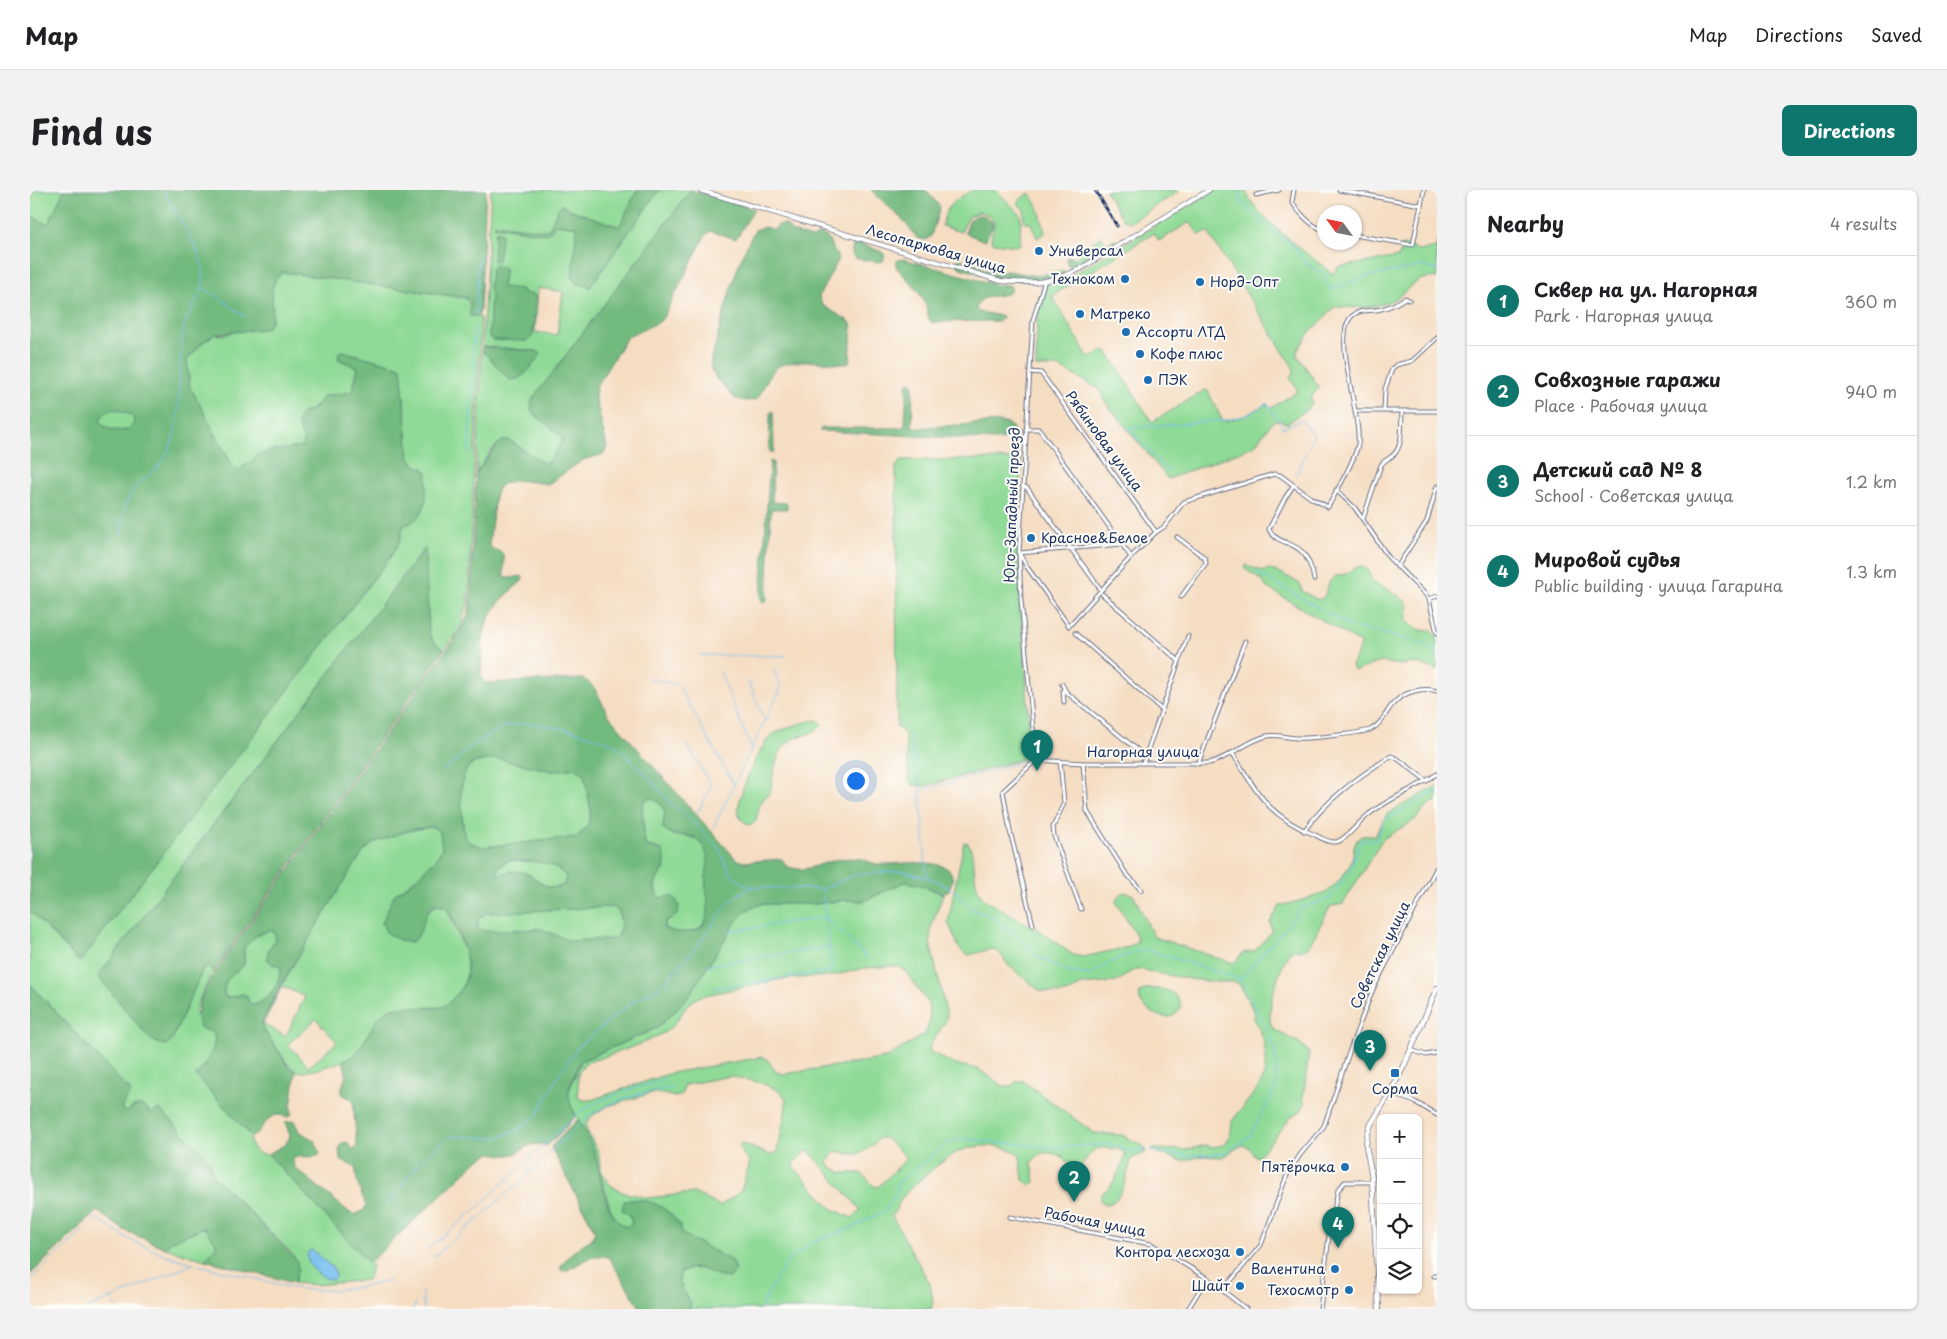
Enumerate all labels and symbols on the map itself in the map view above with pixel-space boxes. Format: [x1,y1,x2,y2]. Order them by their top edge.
north arrow [1317,205,1362,250]
street label: Лесопарковая улица [864,218,1009,279]
place label: Универсал [1049,240,1124,261]
marker: Универсал [1033,245,1045,257]
place label: Техноком [1050,268,1115,289]
place label: Норд-Опт [1210,271,1280,292]
marker: Техноком [1119,273,1131,285]
marker: Норд-Опт [1194,276,1206,288]
place label: Матреко [1090,303,1151,324]
marker: Матреко [1074,308,1086,320]
place label: Ассорти ЛТД [1136,321,1226,342]
marker: Ассорти ЛТД [1120,326,1132,338]
place label: Кофе плюс [1150,343,1223,364]
marker: Кофе плюс [1134,348,1146,360]
place label: ПЭК [1158,369,1188,390]
marker: ПЭК [1142,374,1154,386]
street label: Рябиновая улица [1061,386,1148,495]
street label: Юго-Западный проезд [998,427,1025,583]
place label: Красное&Белое [1041,527,1148,548]
marker: Красное&Белое [1025,532,1037,544]
pin: 1 [1021,730,1053,771]
street label: Нагорная улица [1087,741,1199,762]
your location [843,768,869,794]
street label: Советская улица [1344,897,1415,1012]
pin: 3 [1354,1030,1386,1071]
marker: Сорма [1389,1067,1401,1079]
place label: Сорма [1372,1078,1419,1099]
place label: Пятёрочка [1261,1156,1335,1177]
pin: 2 [1058,1161,1090,1202]
marker: Пятёрочка [1339,1161,1351,1173]
street label: Рабочая улица [1043,1201,1148,1242]
pin: 4 [1322,1207,1354,1248]
place label: Контора лесхоза [1115,1241,1230,1262]
marker: Контора лесхоза [1234,1246,1246,1258]
place label: Валентина [1251,1258,1325,1279]
marker: Валентина [1329,1263,1341,1275]
place label: Шайт [1192,1275,1230,1296]
place label: Техосмотр [1267,1279,1339,1300]
marker: Шайт [1234,1280,1246,1292]
marker: Техосмотр [1343,1284,1355,1296]

